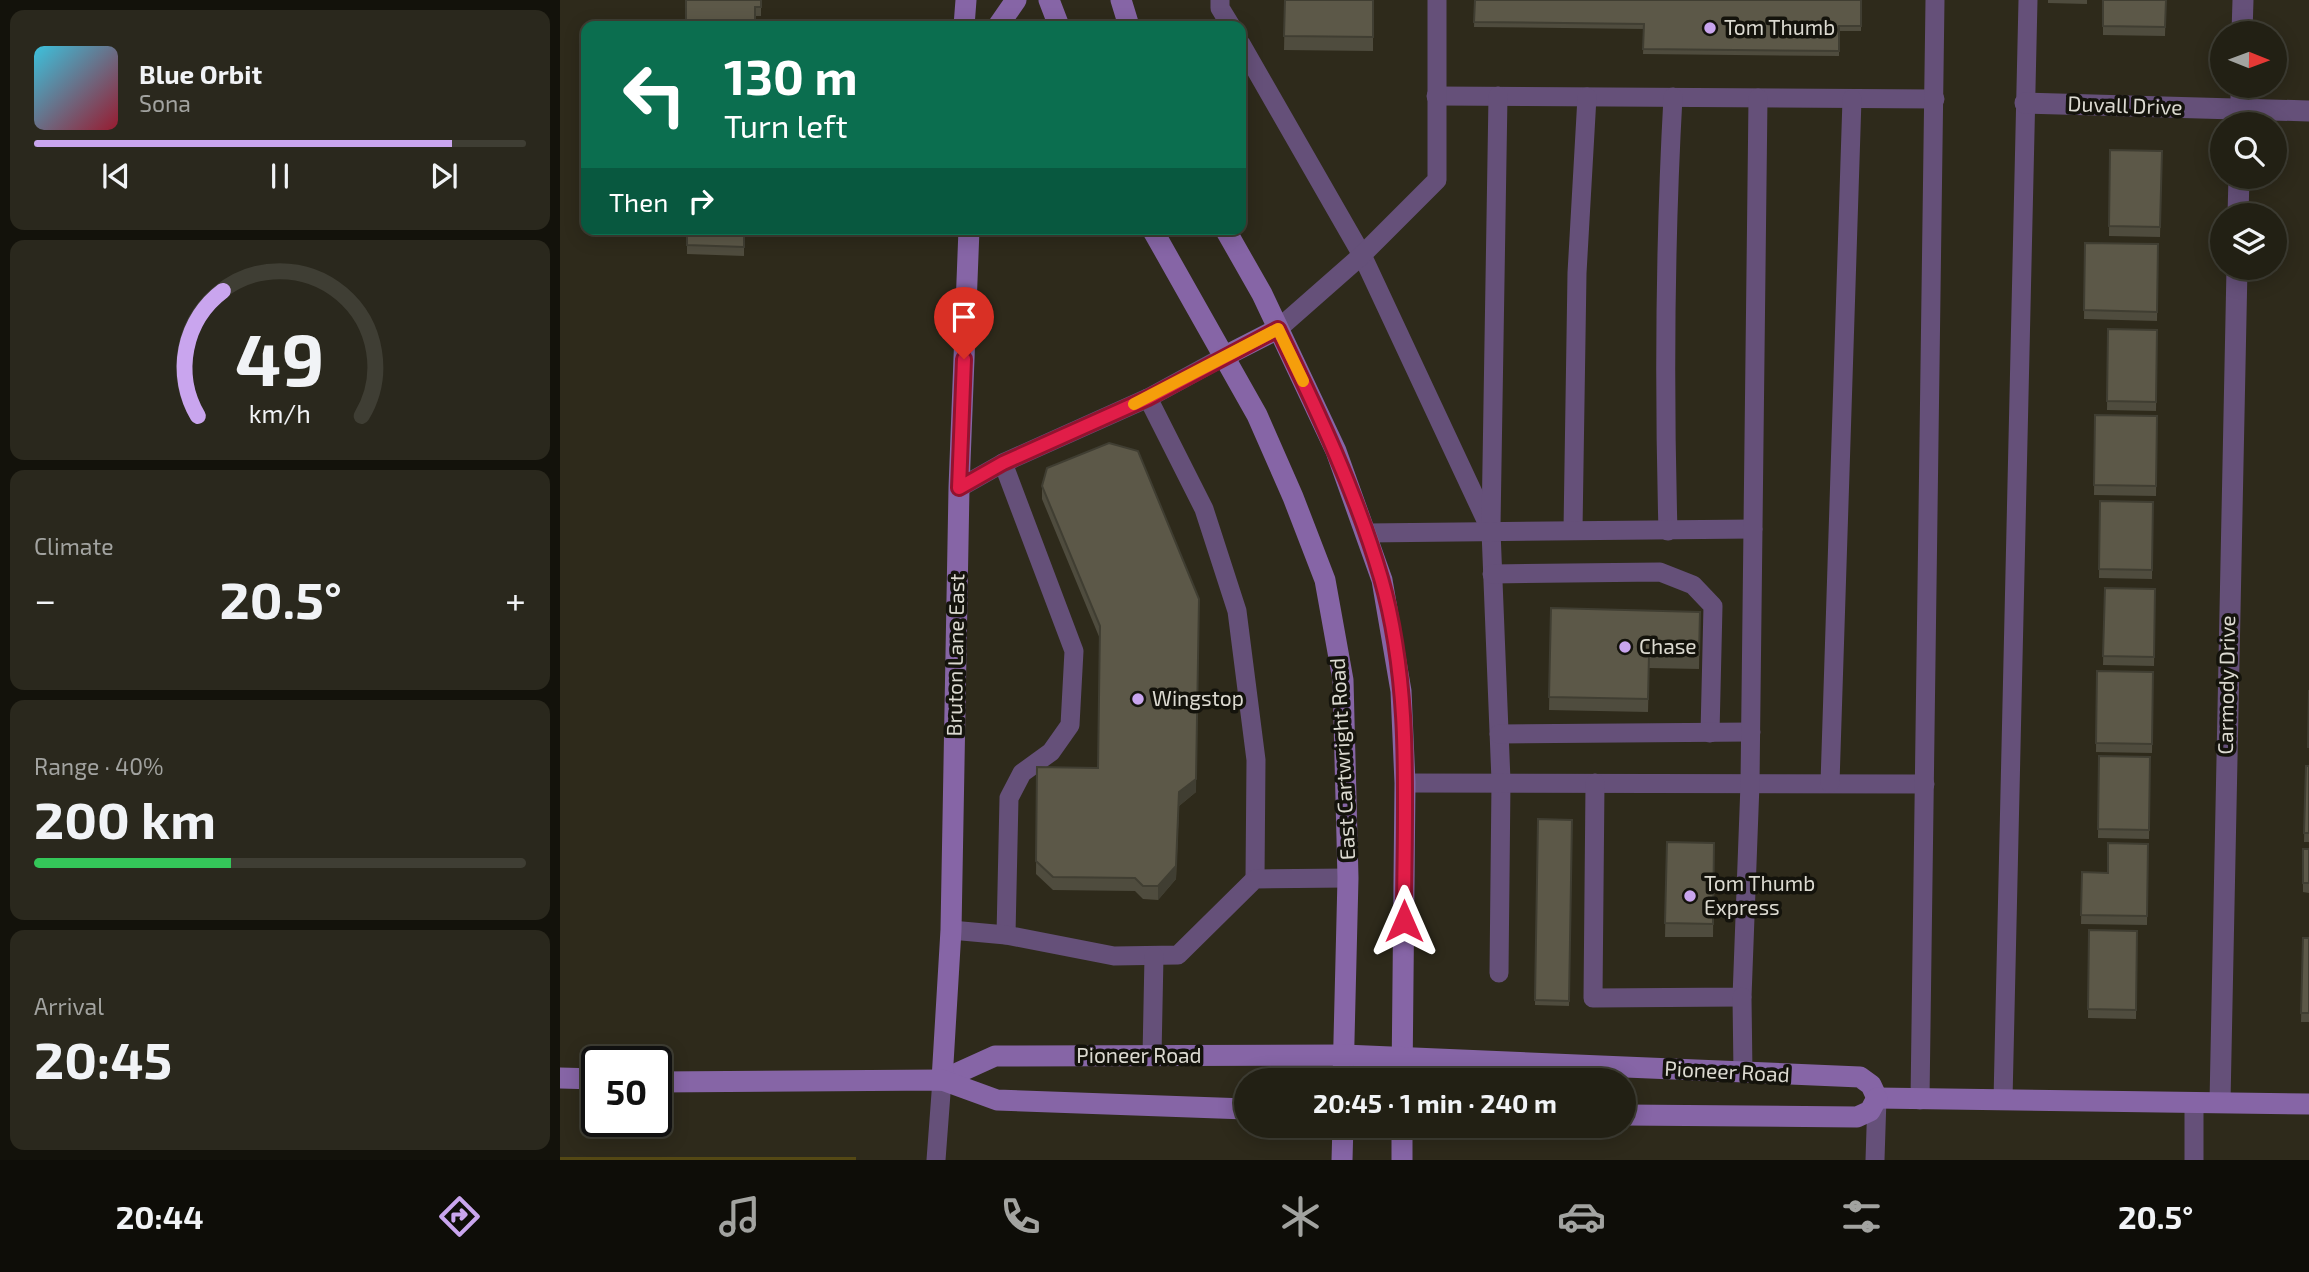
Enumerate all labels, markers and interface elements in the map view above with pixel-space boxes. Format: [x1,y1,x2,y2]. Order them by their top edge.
place label: Tom Thumb [1724,14,1835,39]
marker: Tom Thumb [1702,20,1718,36]
north arrow [2210,21,2287,98]
map controls [2210,21,2287,280]
text: 130 m [724,46,858,105]
icon: left [609,49,700,140]
text: Blue Orbit [139,58,262,89]
text: Sona [139,89,191,117]
street label: Duvall Drive [2067,90,2183,119]
text: Turn left [724,106,848,144]
button: search [2210,112,2287,189]
icon: previous [97,157,135,195]
icon: pause [261,157,299,195]
icon: next [425,157,463,195]
icon: right [682,182,720,220]
text: Then [609,186,668,217]
button: layers [2210,203,2287,280]
pin [934,287,994,359]
icon: arrive [945,298,983,336]
text: 49 [235,313,325,401]
text: km/h [249,398,311,428]
text: Climate [34,532,114,560]
text: 20.5° [219,567,342,629]
street label: Bruton Lane East [941,573,968,737]
text: − [34,576,56,622]
text: + [505,576,526,622]
street label: Carmody Drive [2212,615,2239,755]
place label: Chase [1639,633,1697,658]
marker: Chase [1617,639,1633,655]
street label: East Cartwright Road [1324,657,1359,861]
place label: Wingstop [1152,685,1244,710]
marker: Wingstop [1130,691,1146,707]
text: Range · 40% [34,752,164,780]
text: 200 km [34,787,216,849]
place label: Tom Thumb Express [1704,870,1815,919]
position arrow [1367,884,1441,958]
marker: Tom Thumb Express [1682,888,1698,904]
text: Arrival [34,992,104,1020]
text: 20:45 [34,1027,172,1089]
street label: Pioneer Road [1076,1042,1202,1067]
speed limit sign: 50 [581,1046,672,1137]
street label: Pioneer Road [1664,1055,1790,1086]
text: 20:45 · 1 min · 240 m [1313,1087,1557,1118]
icon: directions [435,1192,484,1241]
icon: music [715,1192,764,1241]
icon: phone [996,1192,1045,1241]
icon: climate [1276,1192,1325,1241]
icon: car [1557,1192,1606,1241]
icon: filters [1837,1192,1886,1241]
text: 20:44 [116,1197,204,1235]
text: 20.5° [2118,1197,2193,1235]

